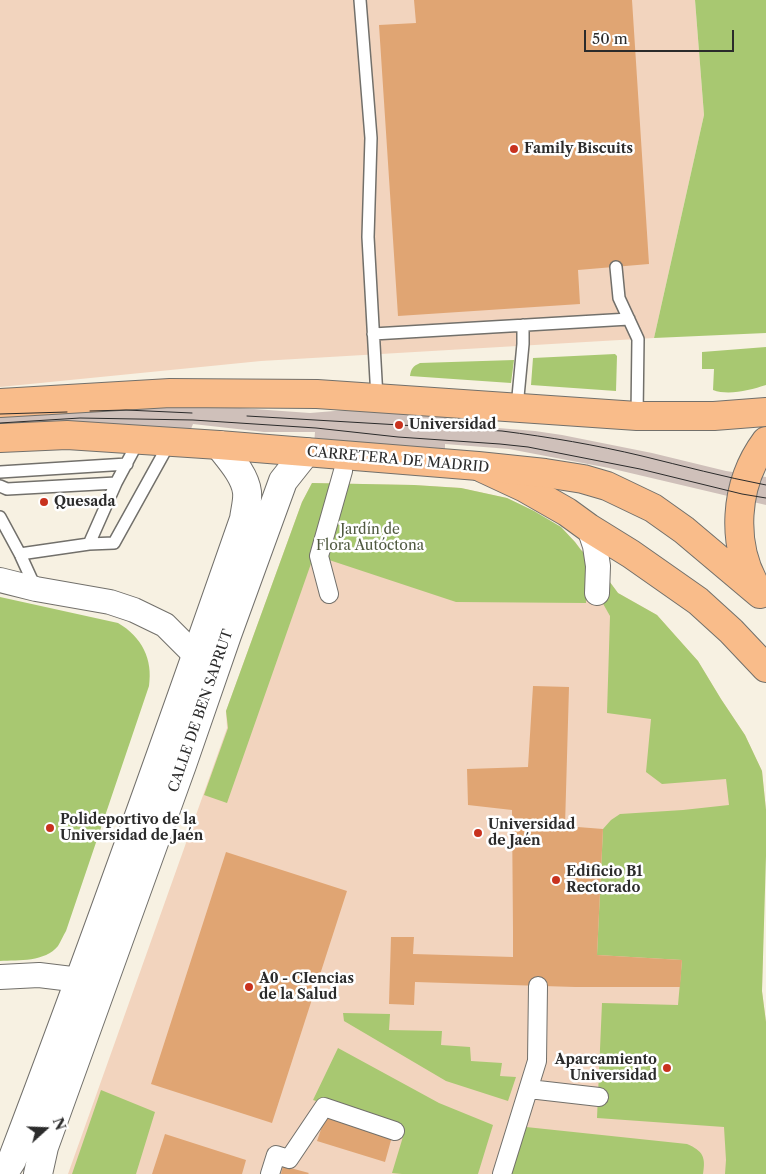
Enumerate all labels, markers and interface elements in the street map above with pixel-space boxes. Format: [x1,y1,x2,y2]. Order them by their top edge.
scale bar [586,20,736,52]
text: 50 m [592,29,628,48]
place label: Family Biscuits [524,141,633,157]
marker: Family Biscuits [508,143,520,155]
place label: Universidad [409,417,496,433]
marker: Universidad [393,419,405,431]
street label: CARRETERA DE MADRID [306,444,490,476]
place label: Quesada [54,494,116,510]
marker: Quesada [38,496,50,508]
park label: Jardín de Flora Autóctona [316,522,424,554]
street label: CALLE DE BEN SAPRUT [165,627,237,795]
place label: Polideportivo de la Universidad de Jaén [60,812,203,844]
place label: Universidad de Jaén [488,817,575,850]
marker: Polideportivo de la Universidad de Jaén [44,822,56,834]
marker: Universidad de Jaén [472,827,484,839]
place label: Edificio B1 Rectorado [566,864,643,896]
marker: Edificio B1 Rectorado [550,874,562,886]
place label: A0 - CIencias de la Salud [259,971,354,1004]
marker: A0 - CIencias de la Salud [243,981,255,993]
place label: Aparcamiento Universidad [555,1052,657,1084]
marker: Aparcamiento Universidad [661,1062,673,1074]
north arrow [20,1104,70,1154]
text: N [49,1115,70,1133]

